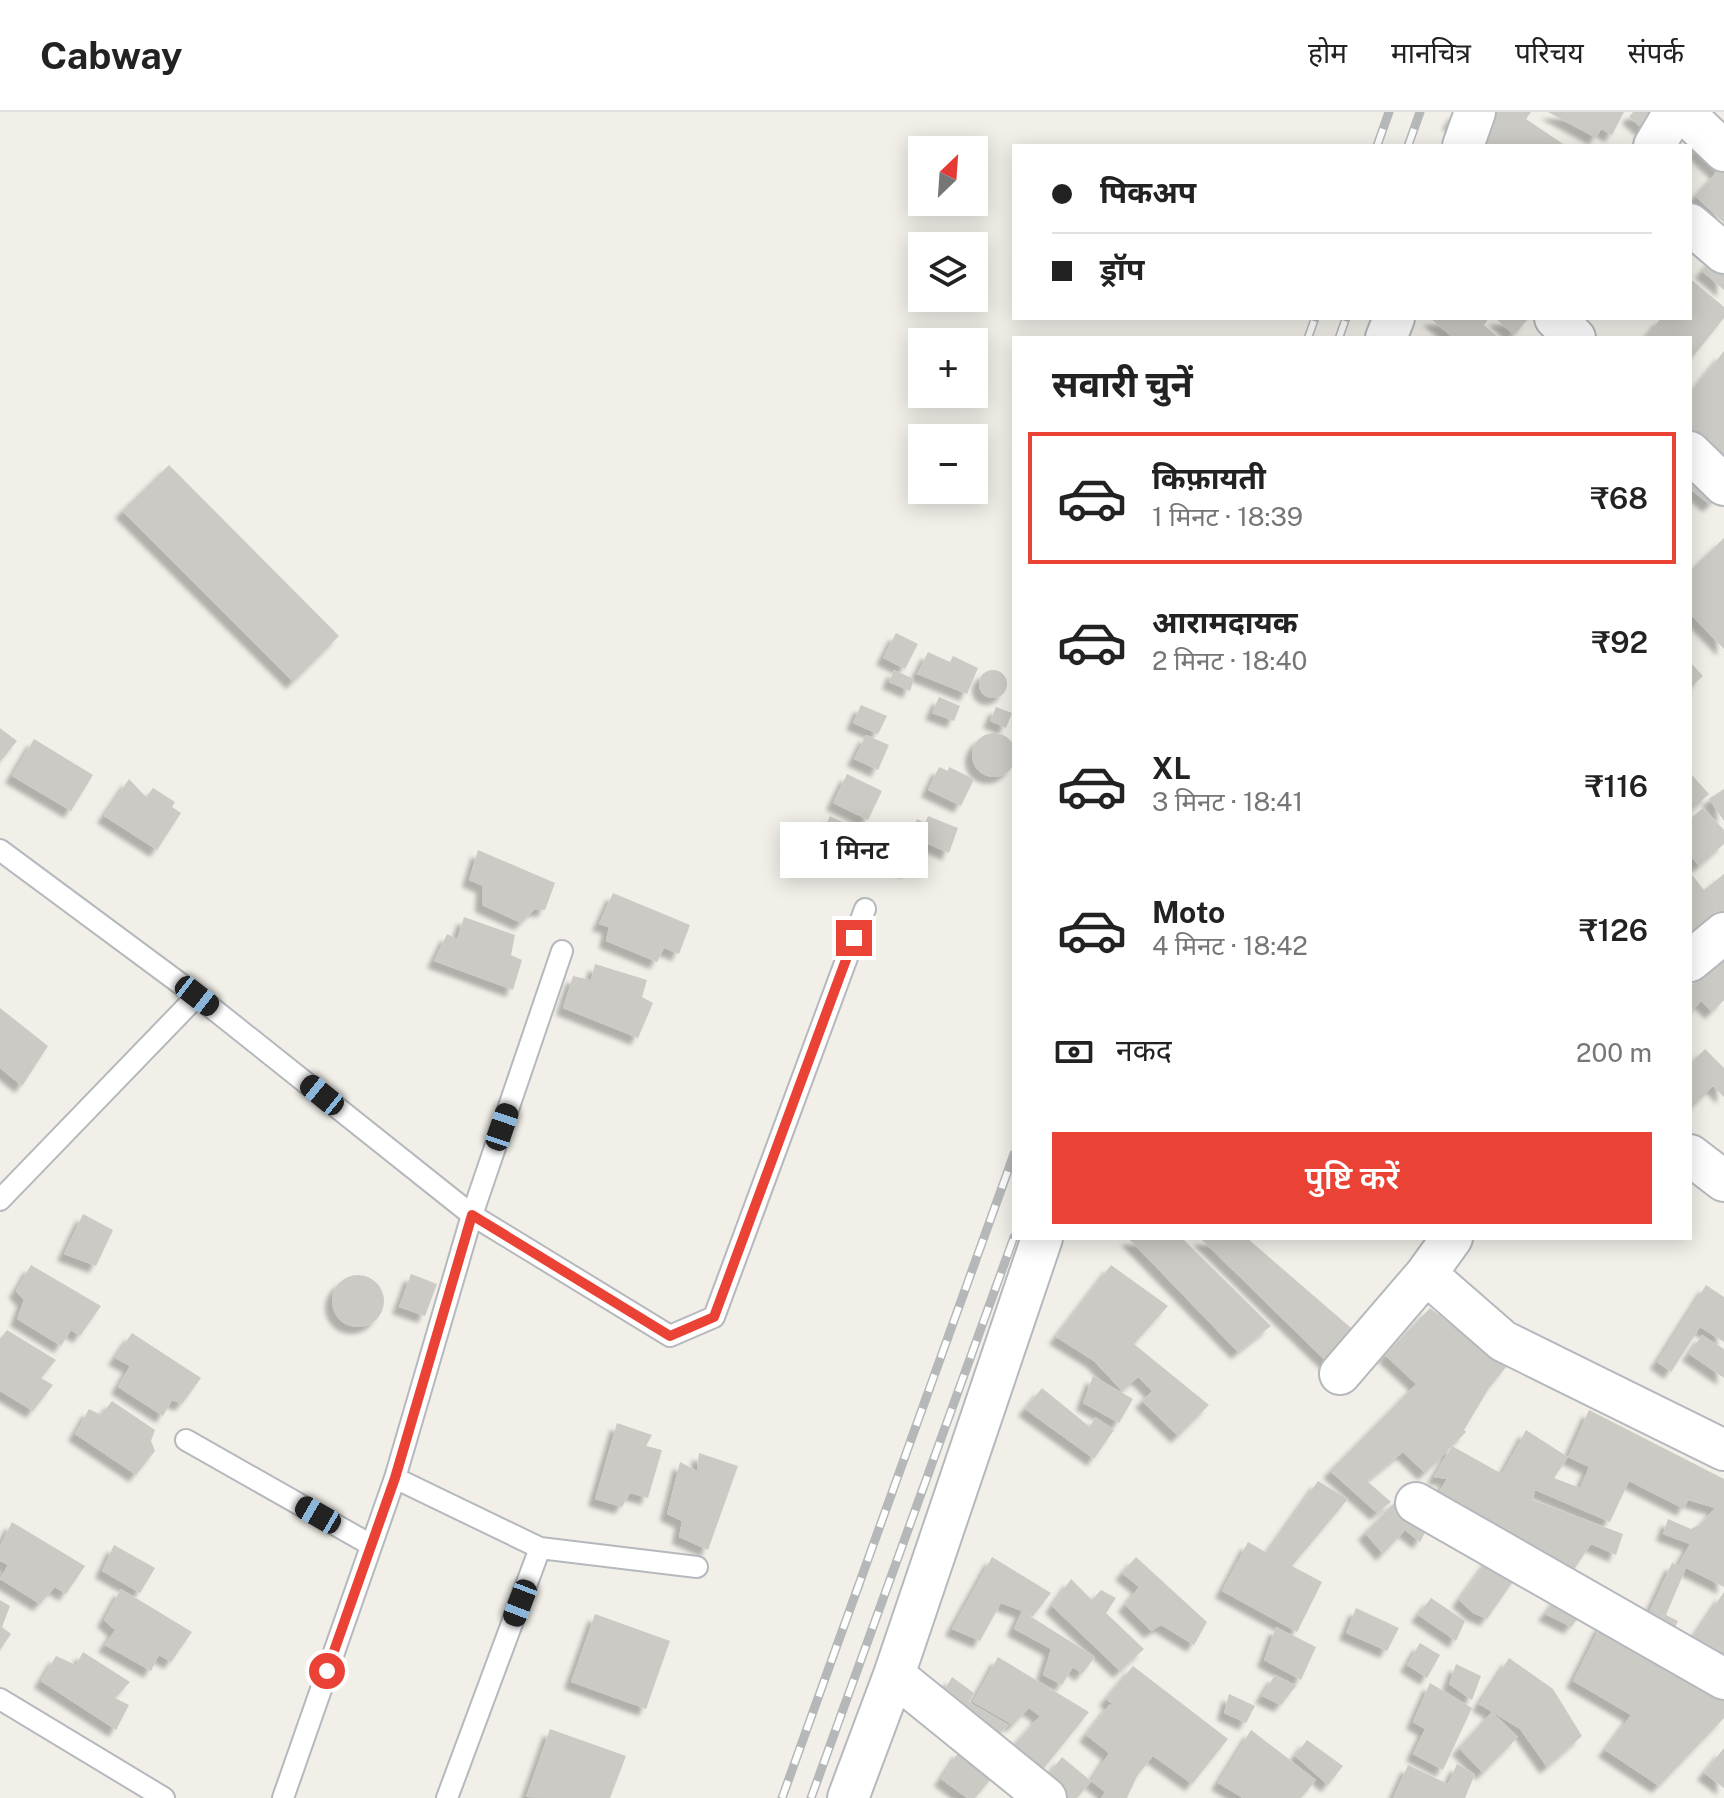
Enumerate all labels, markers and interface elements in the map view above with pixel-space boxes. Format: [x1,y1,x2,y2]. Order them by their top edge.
text: Cabway [40,33,182,78]
text: होम [1308,36,1347,69]
text: मानचित्र [1391,36,1471,69]
text: परिचय [1515,36,1584,69]
text: संपर्क [1628,36,1684,69]
north arrow [908,136,988,216]
map controls [908,136,988,504]
text: पिकअप [1100,174,1196,210]
button: layers [908,232,988,312]
text: ड्रॉप [1100,251,1144,287]
button: + [908,328,988,408]
text: सवारी चुनें [1052,363,1193,405]
button: − [908,424,988,504]
text: किफ़ायती [1152,460,1266,496]
icon: car [1056,462,1128,534]
text: ₹68 [1591,480,1648,516]
text: 1 मिनट · 18:39 [1152,501,1303,532]
text: आरामदायक [1152,604,1298,640]
icon: car [1056,606,1128,678]
text: ₹92 [1592,624,1648,660]
text: 2 मिनट · 18:40 [1152,645,1307,676]
icon: car [1056,750,1128,822]
text: XL [1152,750,1191,786]
text: ₹116 [1585,768,1648,804]
text: 3 मिनट · 18:41 [1152,786,1303,817]
callout: 1 मिनट [780,822,928,878]
text: 1 मिनट [819,834,889,865]
icon: car [1056,894,1128,966]
text: Moto [1152,894,1225,930]
text: ₹126 [1579,912,1648,948]
route end [836,920,872,956]
text: 4 मिनट · 18:42 [1152,930,1308,961]
car [171,972,223,1020]
icon: cash [1052,1030,1096,1074]
text: नकद [1116,1032,1172,1068]
text: 200 m [1576,1037,1652,1068]
car [296,1071,348,1119]
car [483,1100,521,1154]
button: पुष्टि करें [1052,1132,1652,1224]
car [291,1493,345,1537]
car [500,1576,540,1630]
route start [309,1653,345,1689]

